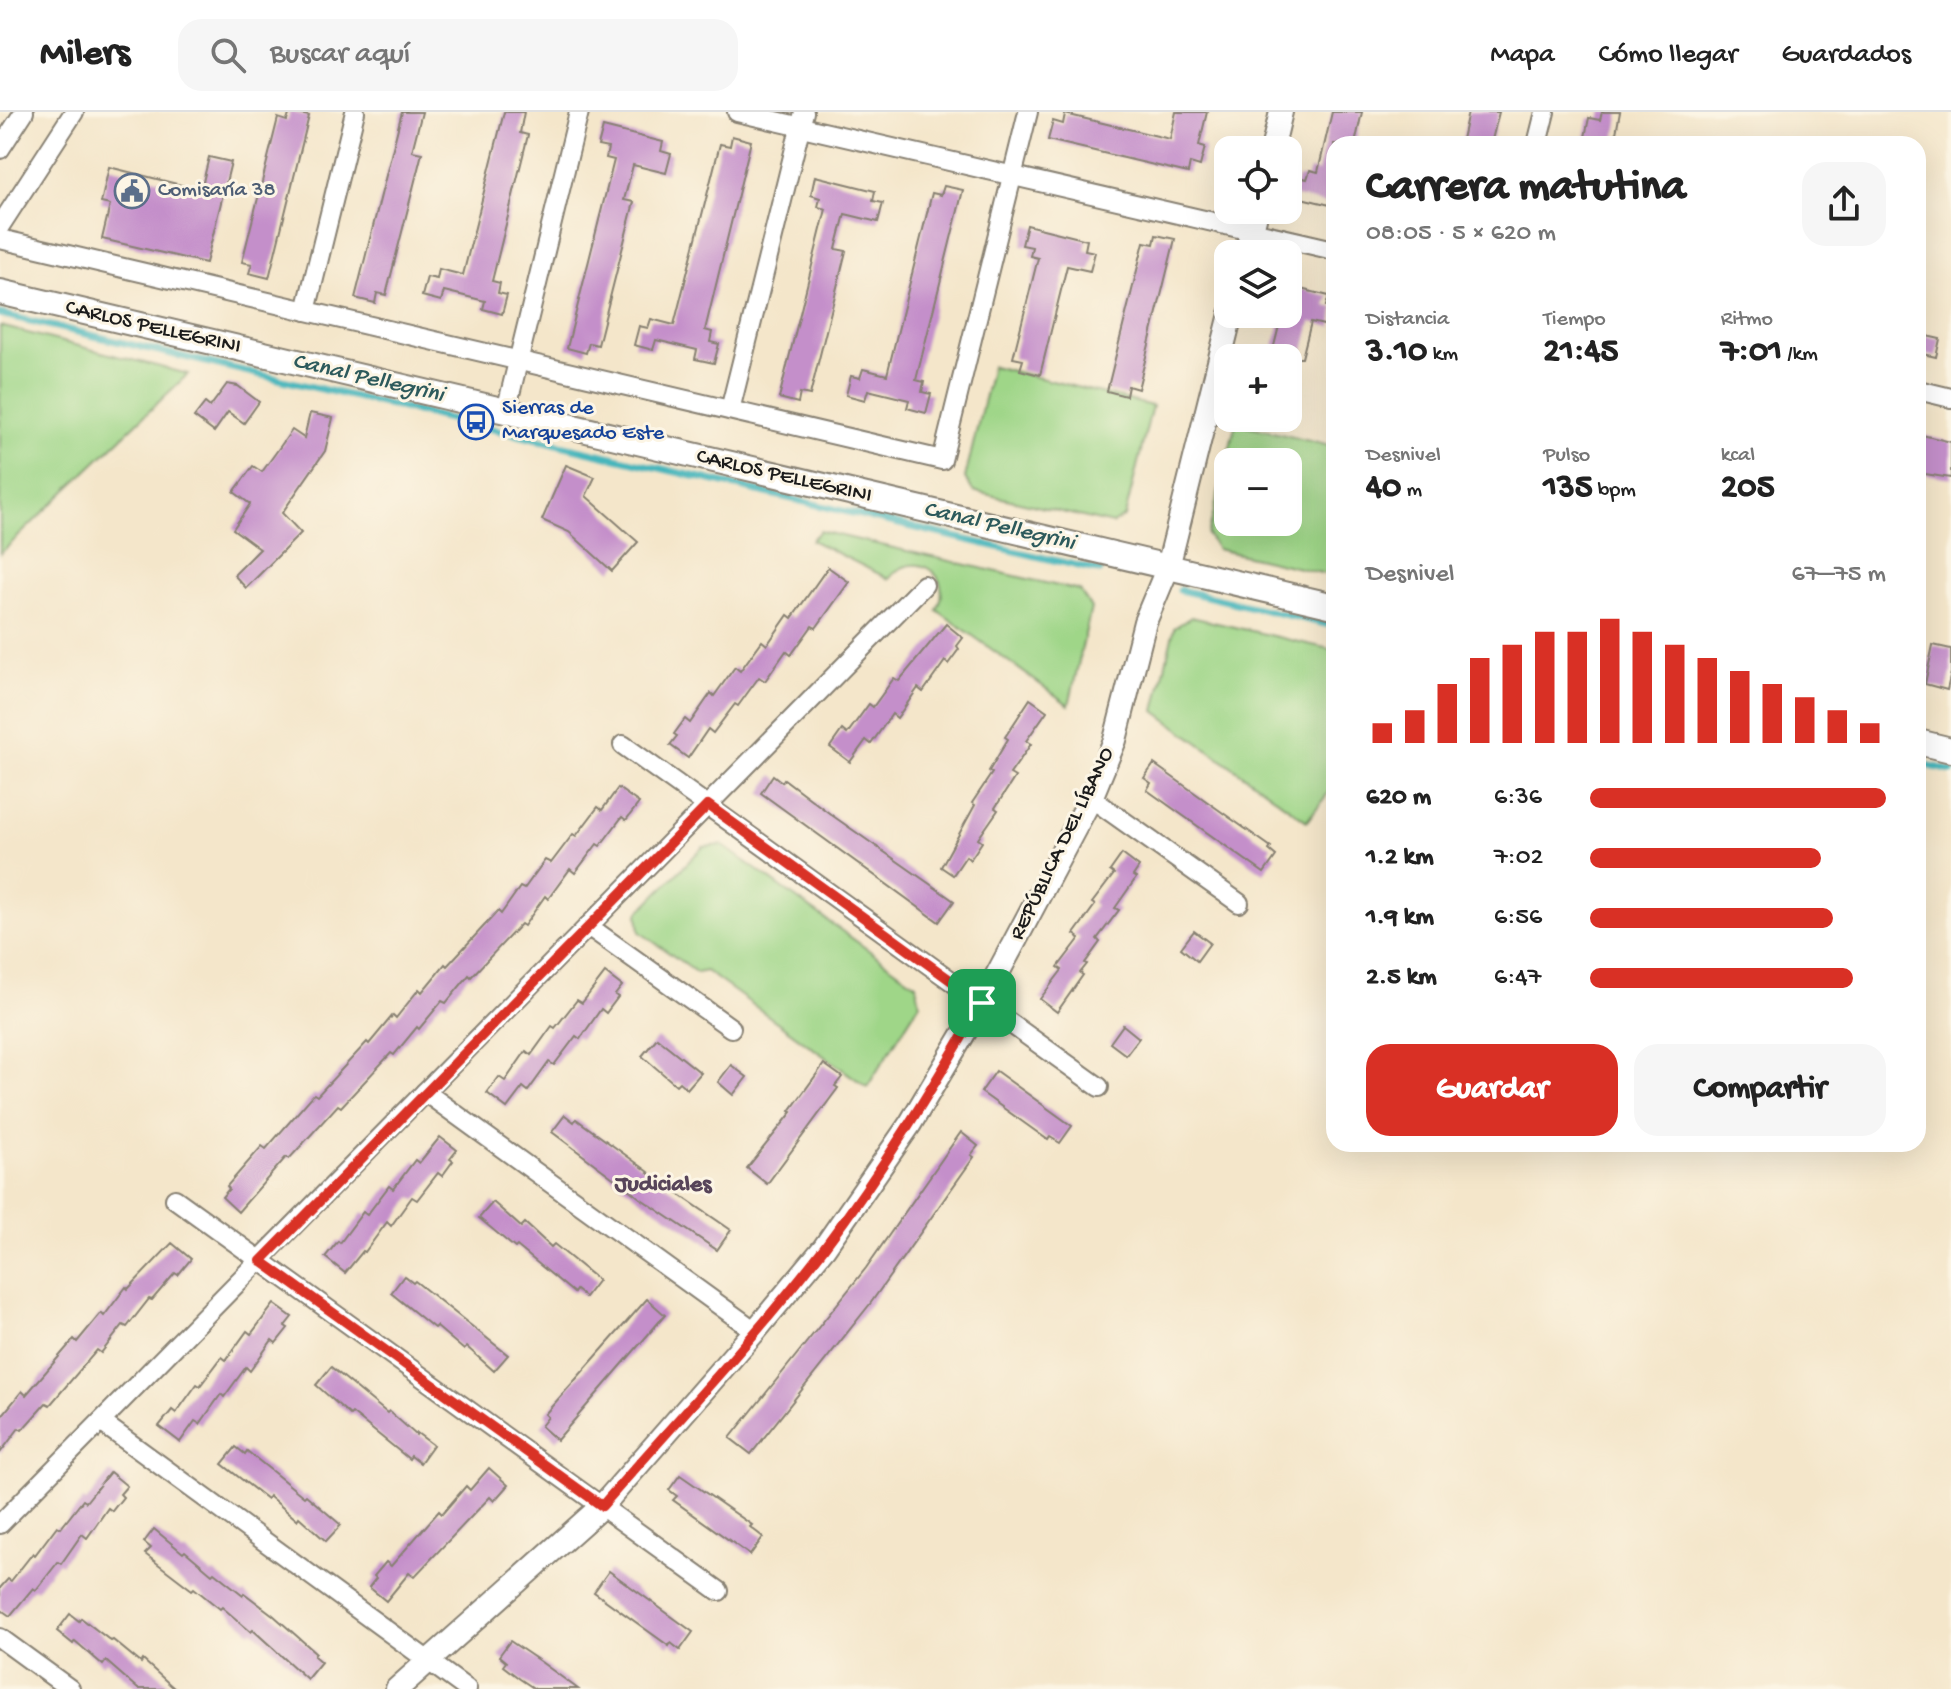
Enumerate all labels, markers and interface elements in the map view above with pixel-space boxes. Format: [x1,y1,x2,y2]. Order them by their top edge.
search box [178,19,738,91]
text: Milers [40,33,130,77]
icon: search [206,33,250,77]
text: Buscar aquí [270,38,410,73]
text: Mapa [1490,39,1555,72]
text: Cómo llegar [1599,39,1738,72]
text: Guardados [1782,39,1911,72]
map controls [1214,136,1302,536]
button: locate [1214,136,1302,224]
button: share [1802,162,1886,246]
text: Carrera matutina [1366,163,1686,215]
public building icon: Comisaría 38 [113,172,151,210]
place label: Comisaría 38 [158,178,276,204]
text: 08:05 · 5 × 620 m [1366,219,1556,250]
button: layers [1214,240,1302,328]
street label: CARLOS PELLEGRINI [63,295,243,361]
text: Distancia [1366,307,1449,333]
text: Tiempo [1543,307,1606,333]
text: Ritmo [1721,307,1773,333]
text: 3.10 [1366,333,1427,373]
text: 21:45 [1543,333,1618,373]
text: 7:01 [1721,333,1782,373]
text: km [1427,342,1458,368]
text: /km [1782,342,1818,368]
button: + [1214,344,1302,432]
water label: Canal Pellegrini [289,347,449,411]
place label: Sierras de Marquesado Este [502,396,665,447]
bus stop icon: Sierras de Marquesado Este [457,403,495,441]
text: Desnivel [1366,443,1441,469]
text: Pulso [1543,443,1590,469]
text: kcal [1721,443,1755,469]
street label: CARLOS PELLEGRINI [694,444,874,510]
button: − [1214,448,1302,536]
text: 40 [1366,469,1401,509]
text: 135 [1543,469,1593,509]
text: 205 [1721,469,1775,509]
text: m [1401,478,1422,504]
text: bpm [1593,478,1636,504]
water label: Canal Pellegrini [920,495,1080,559]
text: Desnivel [1366,560,1455,591]
text: 67–75 m [1792,560,1886,591]
street label: REPÚBLICA DEL LÍBANO [1005,743,1121,945]
text: 620 m [1366,783,1431,814]
text: 6:36 [1494,783,1542,814]
text: 1.2 km [1366,843,1434,874]
text: 7:02 [1494,843,1543,874]
text: 1.9 km [1366,903,1434,934]
text: 6:56 [1494,903,1542,934]
text: 2.5 km [1366,963,1437,994]
text: 6:47 [1494,963,1541,994]
pin [948,969,1016,1037]
icon: arrive [960,981,1004,1025]
button: Guardar [1366,1044,1618,1136]
button: Compartir [1634,1044,1886,1136]
district label: Judiciales [614,1171,712,1200]

